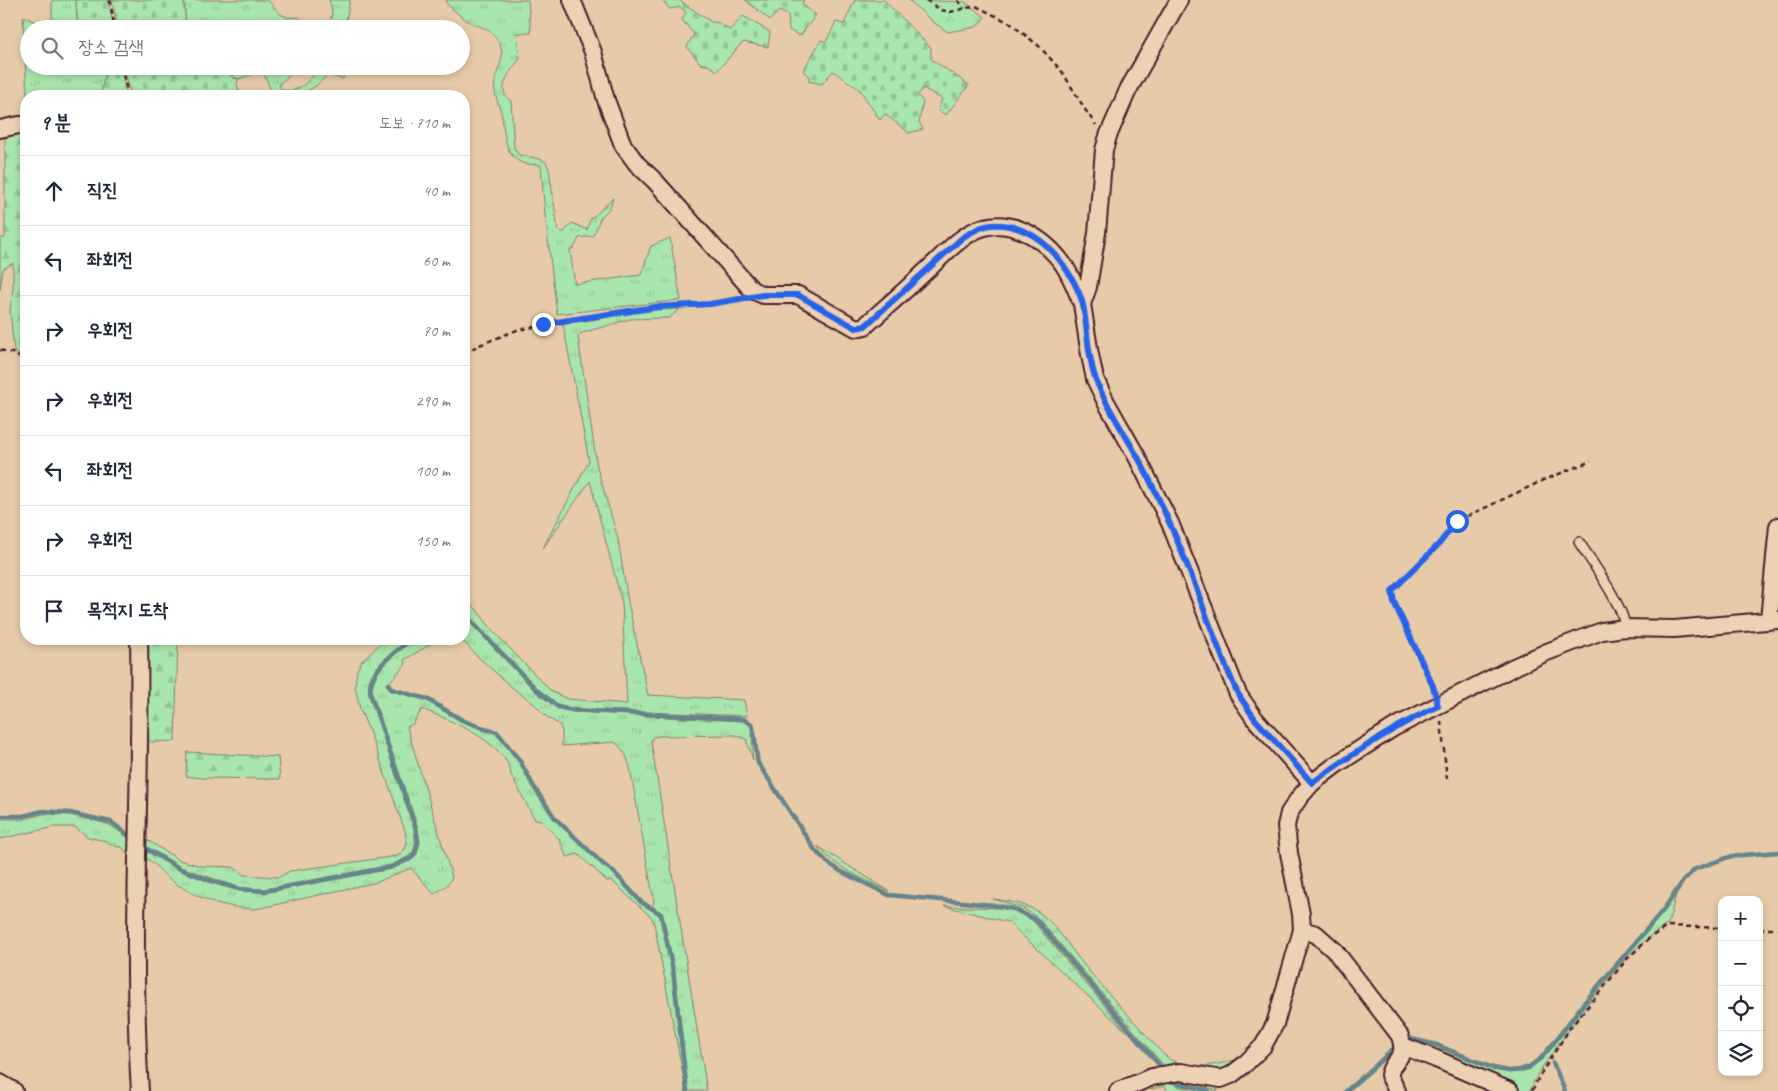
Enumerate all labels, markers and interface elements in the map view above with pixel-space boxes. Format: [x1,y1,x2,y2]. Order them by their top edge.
search box [20,20,470,75]
icon: search [38,34,66,62]
text: 장소 검색 [78,35,144,59]
text: 9 분 [40,109,71,135]
text: 도보 · 710 m [379,113,450,133]
icon: ahead [40,177,68,205]
text: 직진 [87,178,118,202]
text: 40 m [423,181,450,201]
icon: left [40,247,68,275]
text: 좌회전 [87,248,133,272]
text: 60 m [423,251,450,271]
route end [532,313,555,336]
icon: right [40,317,68,345]
text: 우회전 [87,318,133,342]
text: 70 m [423,321,450,341]
icon: right [40,387,68,415]
text: 우회전 [87,388,133,412]
text: 290 m [416,391,450,411]
icon: left [40,457,68,485]
text: 좌회전 [87,458,133,482]
text: 100 m [416,461,450,481]
route start [1446,510,1469,533]
icon: right [40,527,68,555]
text: 우회전 [87,528,133,552]
text: 150 m [416,531,450,551]
icon: arrive [40,597,68,625]
text: 목적지 도착 [87,598,168,622]
map controls [1718,896,1763,1076]
button: + [1718,896,1763,941]
button: − [1718,941,1763,986]
button: locate [1718,986,1763,1031]
button: layers [1718,1031,1763,1076]

